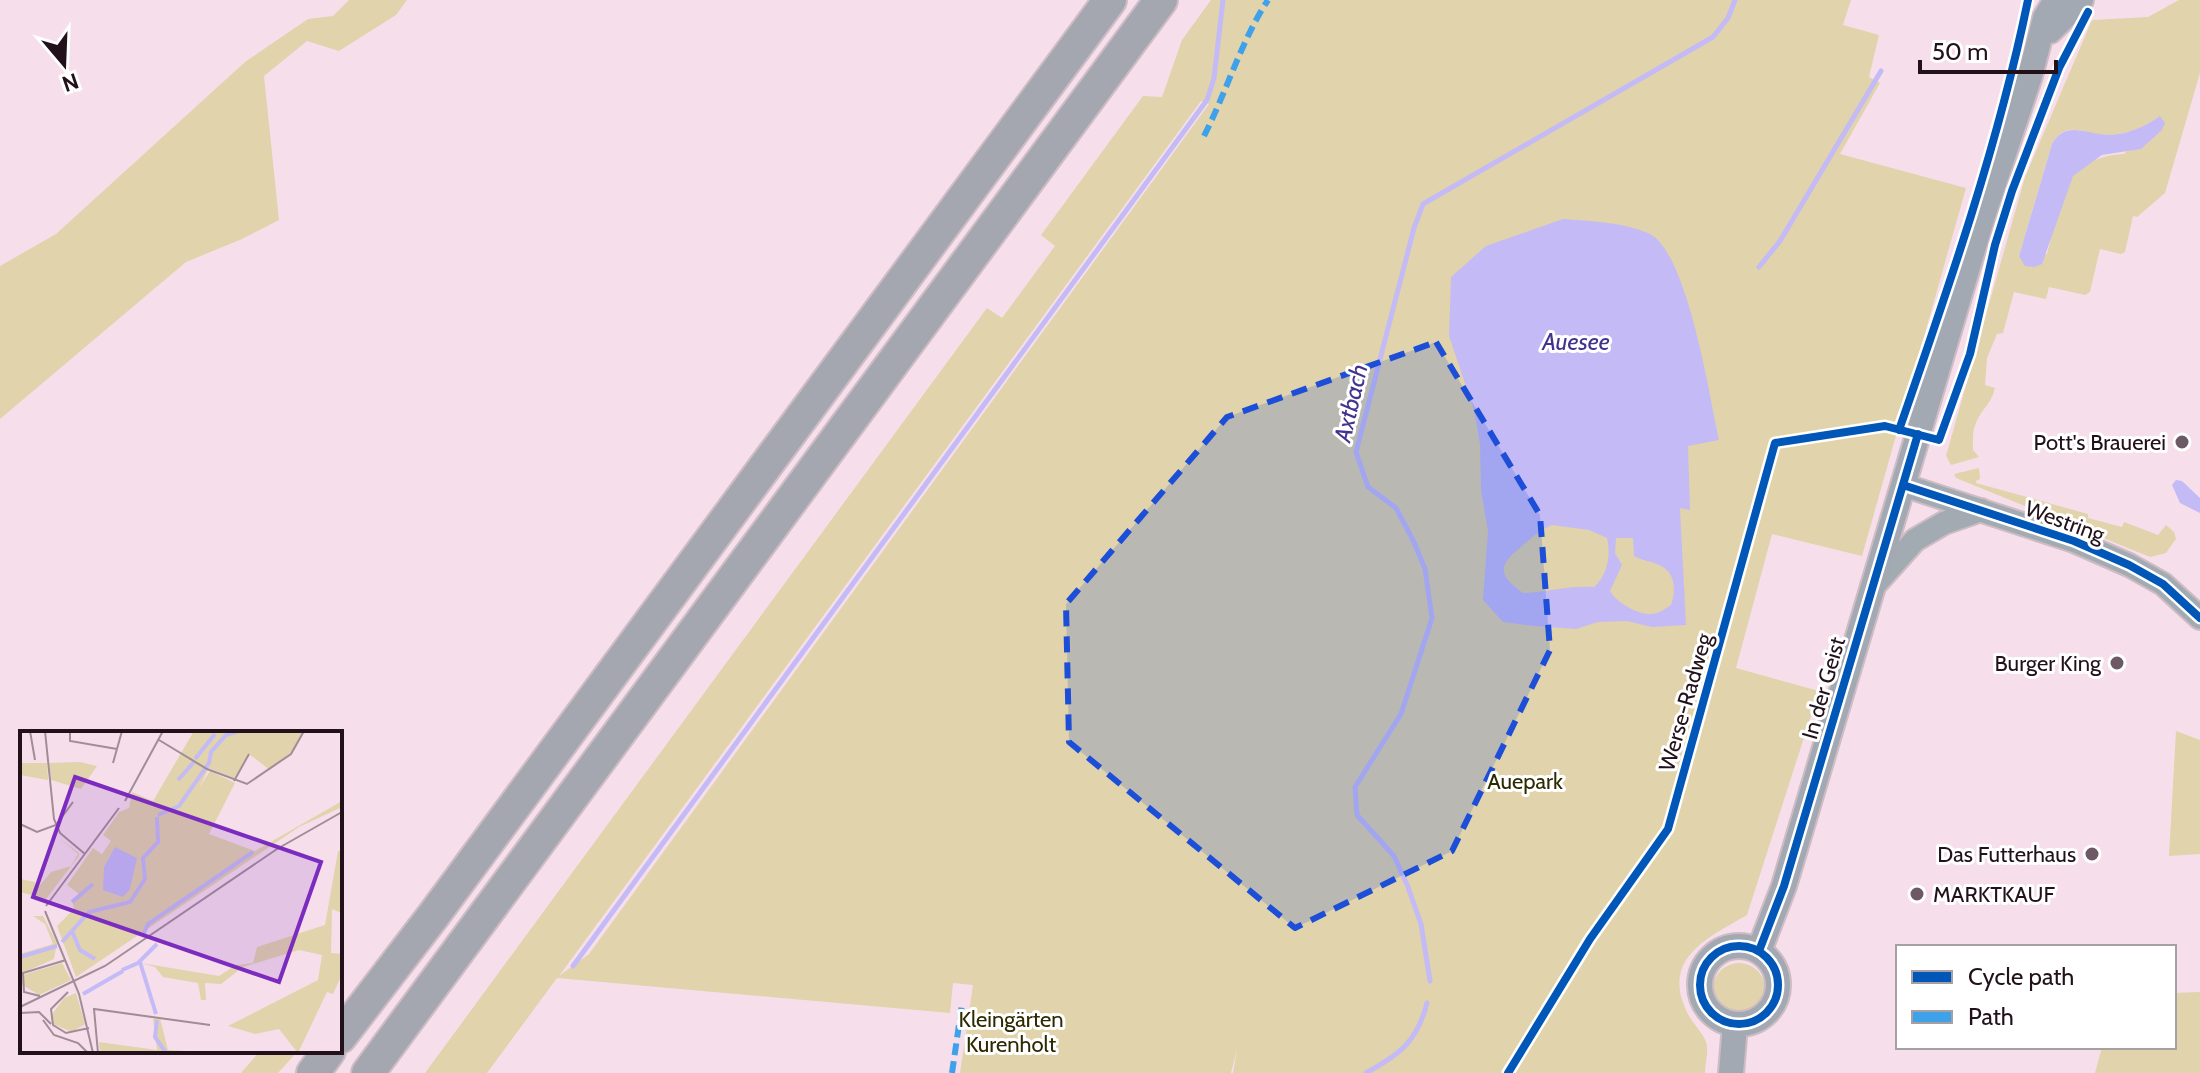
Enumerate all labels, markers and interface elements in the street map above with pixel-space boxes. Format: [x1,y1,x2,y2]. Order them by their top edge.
north arrow [24,24,104,104]
scale bar [1920,24,2056,74]
text: 50 m [1932,37,1988,66]
text: N [59,67,82,98]
water label: Auesee [1541,327,1610,356]
water label: Axtbach [1327,361,1374,446]
place label: Pott's Brauerei [2034,429,2166,456]
marker: Pott's Brauerei [2173,433,2191,451]
street label: Westring [2021,495,2109,549]
street label: Werse-Radweg [1653,629,1718,774]
street label: In der Geist [1796,633,1851,742]
place label: Burger King [1995,650,2102,677]
marker: Burger King [2108,654,2126,672]
inset map [20,731,342,1053]
park label: Auepark [1487,768,1563,795]
place label: Das Futterhaus [1937,841,2076,868]
marker: Das Futterhaus [2083,845,2101,863]
place label: MARKTKAUF [1933,881,2055,908]
marker: MARKTKAUF [1908,885,1926,903]
legend [1896,945,2176,1049]
text: Cycle path [1968,962,2074,991]
text: Path [1968,1002,2014,1031]
park label: Kleingärten Kurenholt [958,1006,1064,1058]

